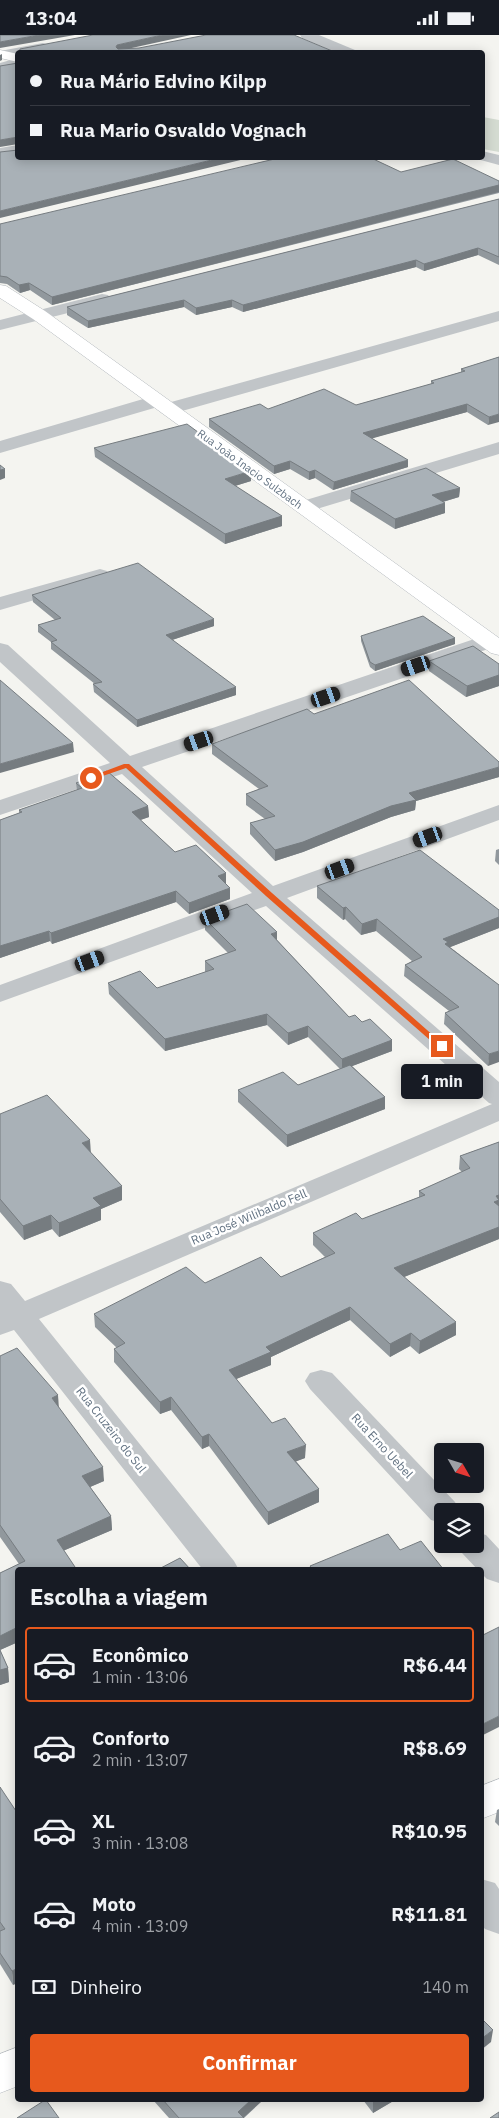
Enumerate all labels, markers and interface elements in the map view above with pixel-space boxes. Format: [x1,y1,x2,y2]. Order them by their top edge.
text: 13:04 [25,6,77,30]
text: Rua Mário Edvino Kilpp [60,69,267,93]
text: Rua Mario Osvaldo Vognach [60,118,307,142]
street label: Rua João Inacio Sulzbach [195,426,305,512]
car [399,654,432,678]
car [309,685,342,709]
car [182,729,215,753]
route start [80,767,102,789]
car [411,825,444,849]
car [323,857,356,881]
car [198,903,231,927]
car [73,949,106,973]
route end [431,1035,453,1057]
callout: 1 min [401,1063,483,1099]
text: 1 min [421,1071,463,1091]
street label: Rua José Wilibaldo Fell [189,1185,309,1248]
street label: Rua Cruzeiro do Sul [73,1384,150,1476]
street label: Rua Erno Uebel [349,1410,416,1481]
north arrow [434,1443,484,1493]
map controls [434,1443,484,1553]
button: layers [434,1503,484,1553]
text: Escolha a viagem [30,1582,208,1611]
icon: car [32,1642,77,1687]
text: Econômico [92,1643,189,1667]
text: R$6.44 [403,1653,467,1677]
text: 1 min · 13:06 [92,1667,188,1687]
icon: car [32,1725,77,1770]
text: Conforto [92,1726,170,1750]
text: R$8.69 [403,1736,467,1760]
text: 2 min · 13:07 [92,1750,188,1770]
icon: car [32,1808,77,1853]
text: XL [92,1809,115,1833]
text: R$10.95 [391,1819,467,1843]
text: 3 min · 13:08 [92,1833,188,1853]
icon: car [32,1891,77,1936]
text: Moto [92,1892,136,1916]
text: R$11.81 [391,1902,467,1926]
text: 4 min · 13:09 [92,1916,188,1936]
icon: cash [30,1973,58,2001]
text: Dinheiro [70,1975,142,1999]
text: 140 m [422,1977,469,1997]
button: Confirmar [30,2034,469,2092]

